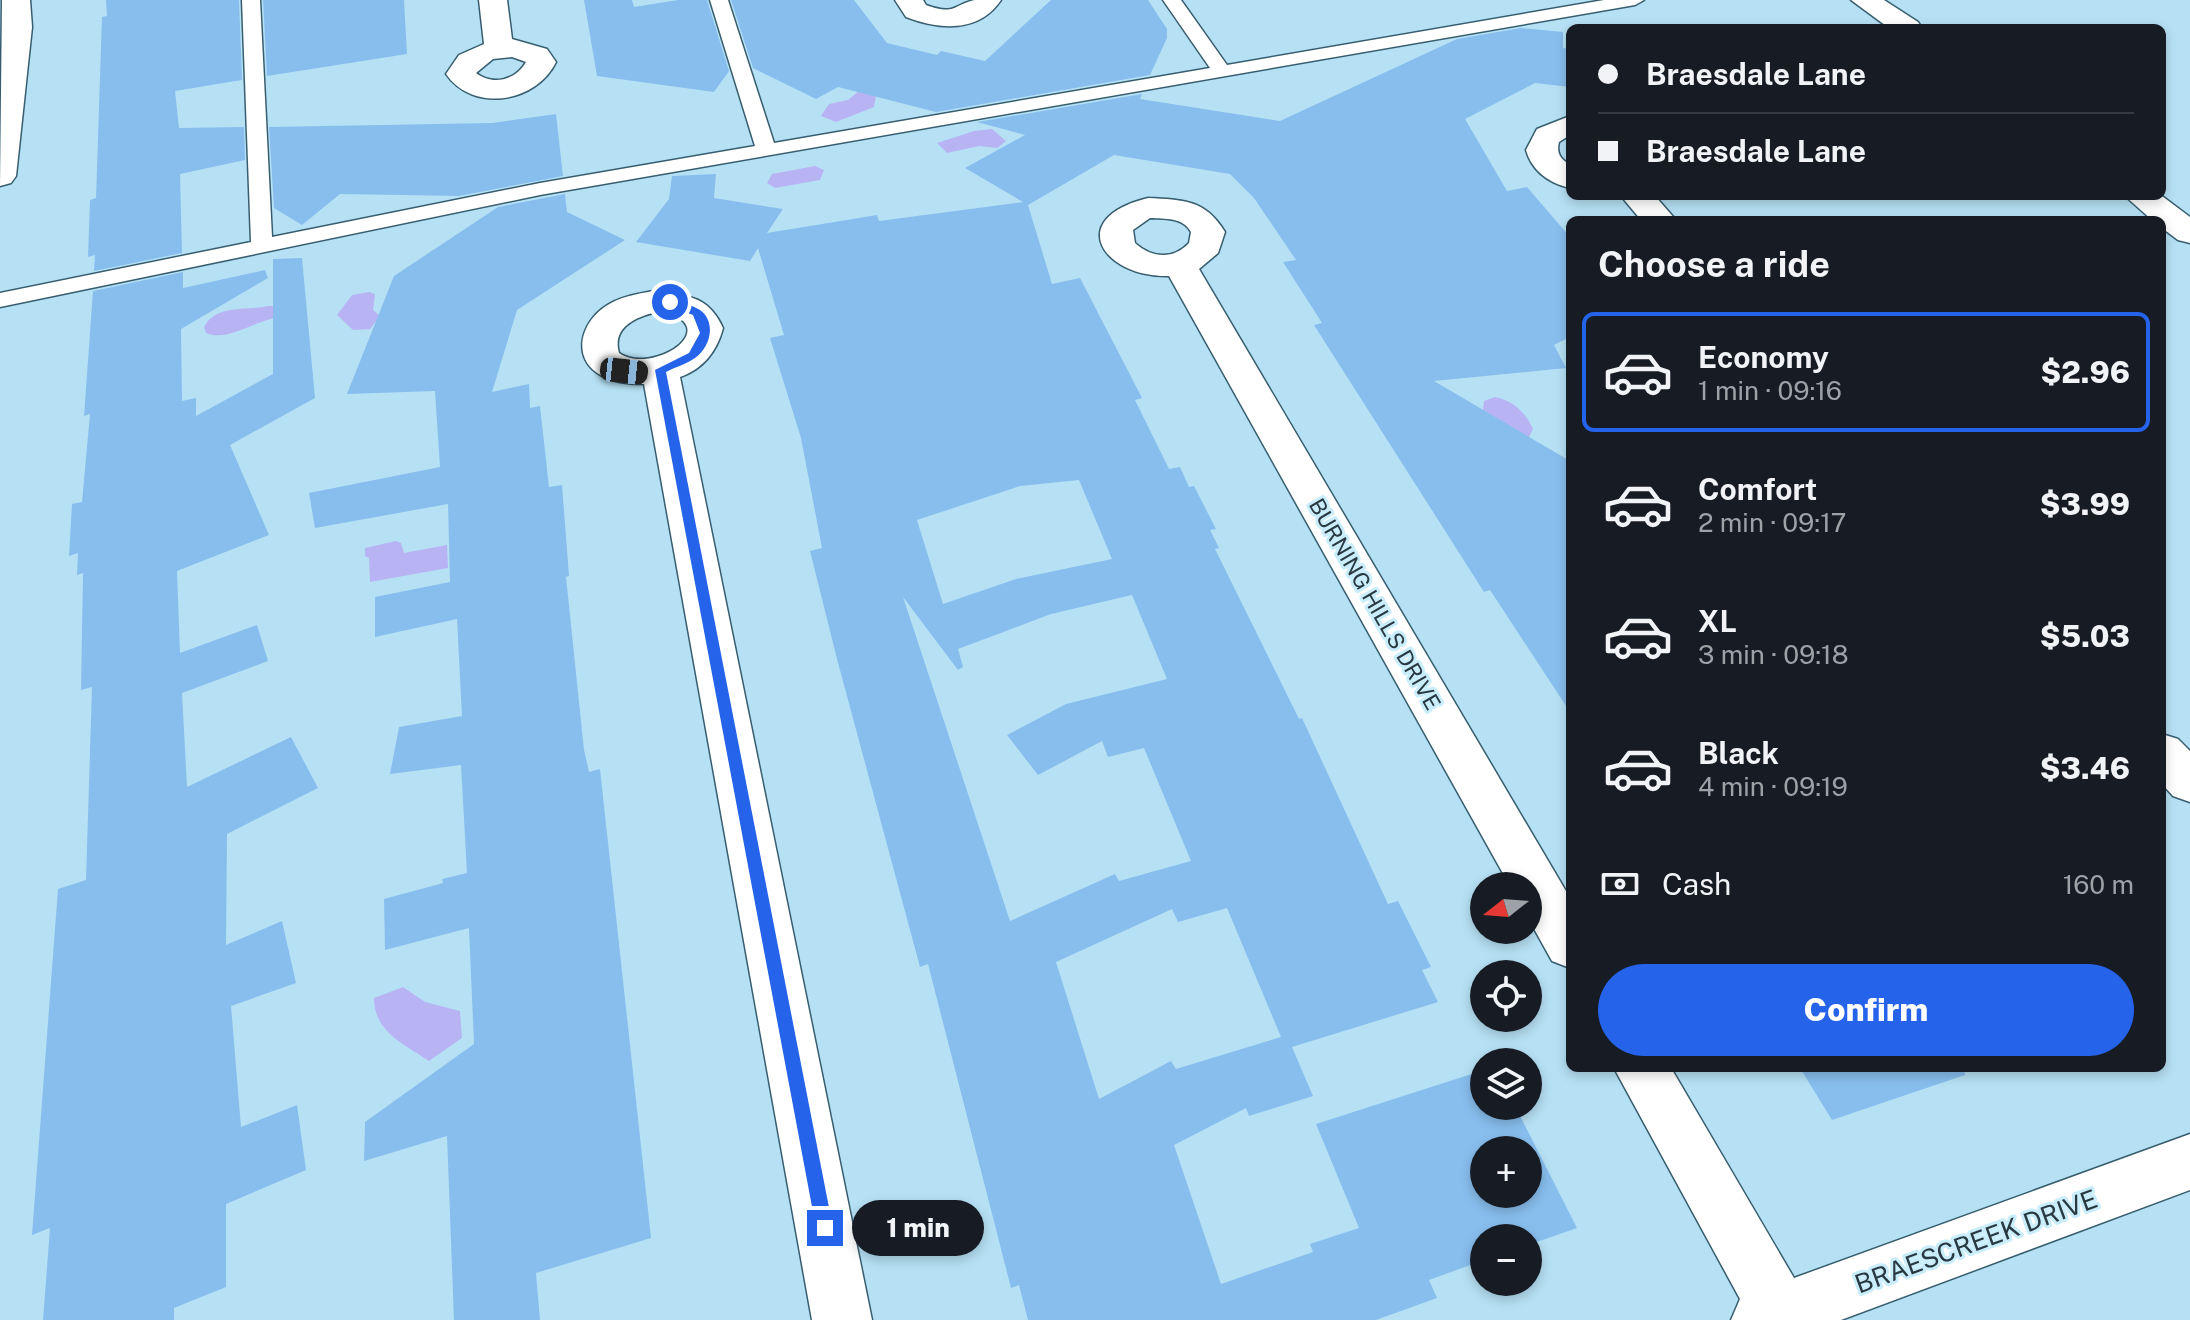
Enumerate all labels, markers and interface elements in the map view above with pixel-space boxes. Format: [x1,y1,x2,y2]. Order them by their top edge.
text: Braesdale Lane [1646,56,1866,92]
text: Braesdale Lane [1646,133,1866,169]
text: Choose a ride [1598,243,1830,285]
route start [652,284,688,320]
icon: car [1602,336,1674,408]
text: Economy [1698,339,1829,375]
text: $2.96 [2040,354,2130,390]
car [599,357,649,385]
text: 1 min · 09:16 [1698,375,1842,406]
icon: car [1602,468,1674,540]
text: Comfort [1698,471,1817,507]
text: $3.99 [2040,486,2130,522]
street label: BURNING HILLS DRIVE [1304,494,1446,714]
text: 2 min · 09:17 [1698,507,1846,538]
icon: car [1602,600,1674,672]
text: XL [1698,603,1737,639]
text: $5.03 [2040,618,2130,654]
text: 3 min · 09:18 [1698,639,1849,670]
icon: car [1602,732,1674,804]
text: Black [1698,735,1779,771]
text: $3.46 [2040,750,2130,786]
text: 4 min · 09:19 [1698,771,1848,802]
icon: cash [1598,862,1642,906]
text: Cash [1662,866,1731,902]
text: 160 m [2063,869,2134,900]
north arrow [1470,872,1542,944]
map controls [1470,872,1542,1296]
button: locate [1470,960,1542,1032]
button: Confirm [1598,964,2134,1056]
button: layers [1470,1048,1542,1120]
button: + [1470,1136,1542,1208]
street label: BRAESCREEK DRIVE [1851,1183,2101,1299]
callout: 1 min [853,1200,985,1256]
route end [807,1210,843,1246]
text: 1 min [886,1212,950,1243]
button: − [1470,1224,1542,1296]

